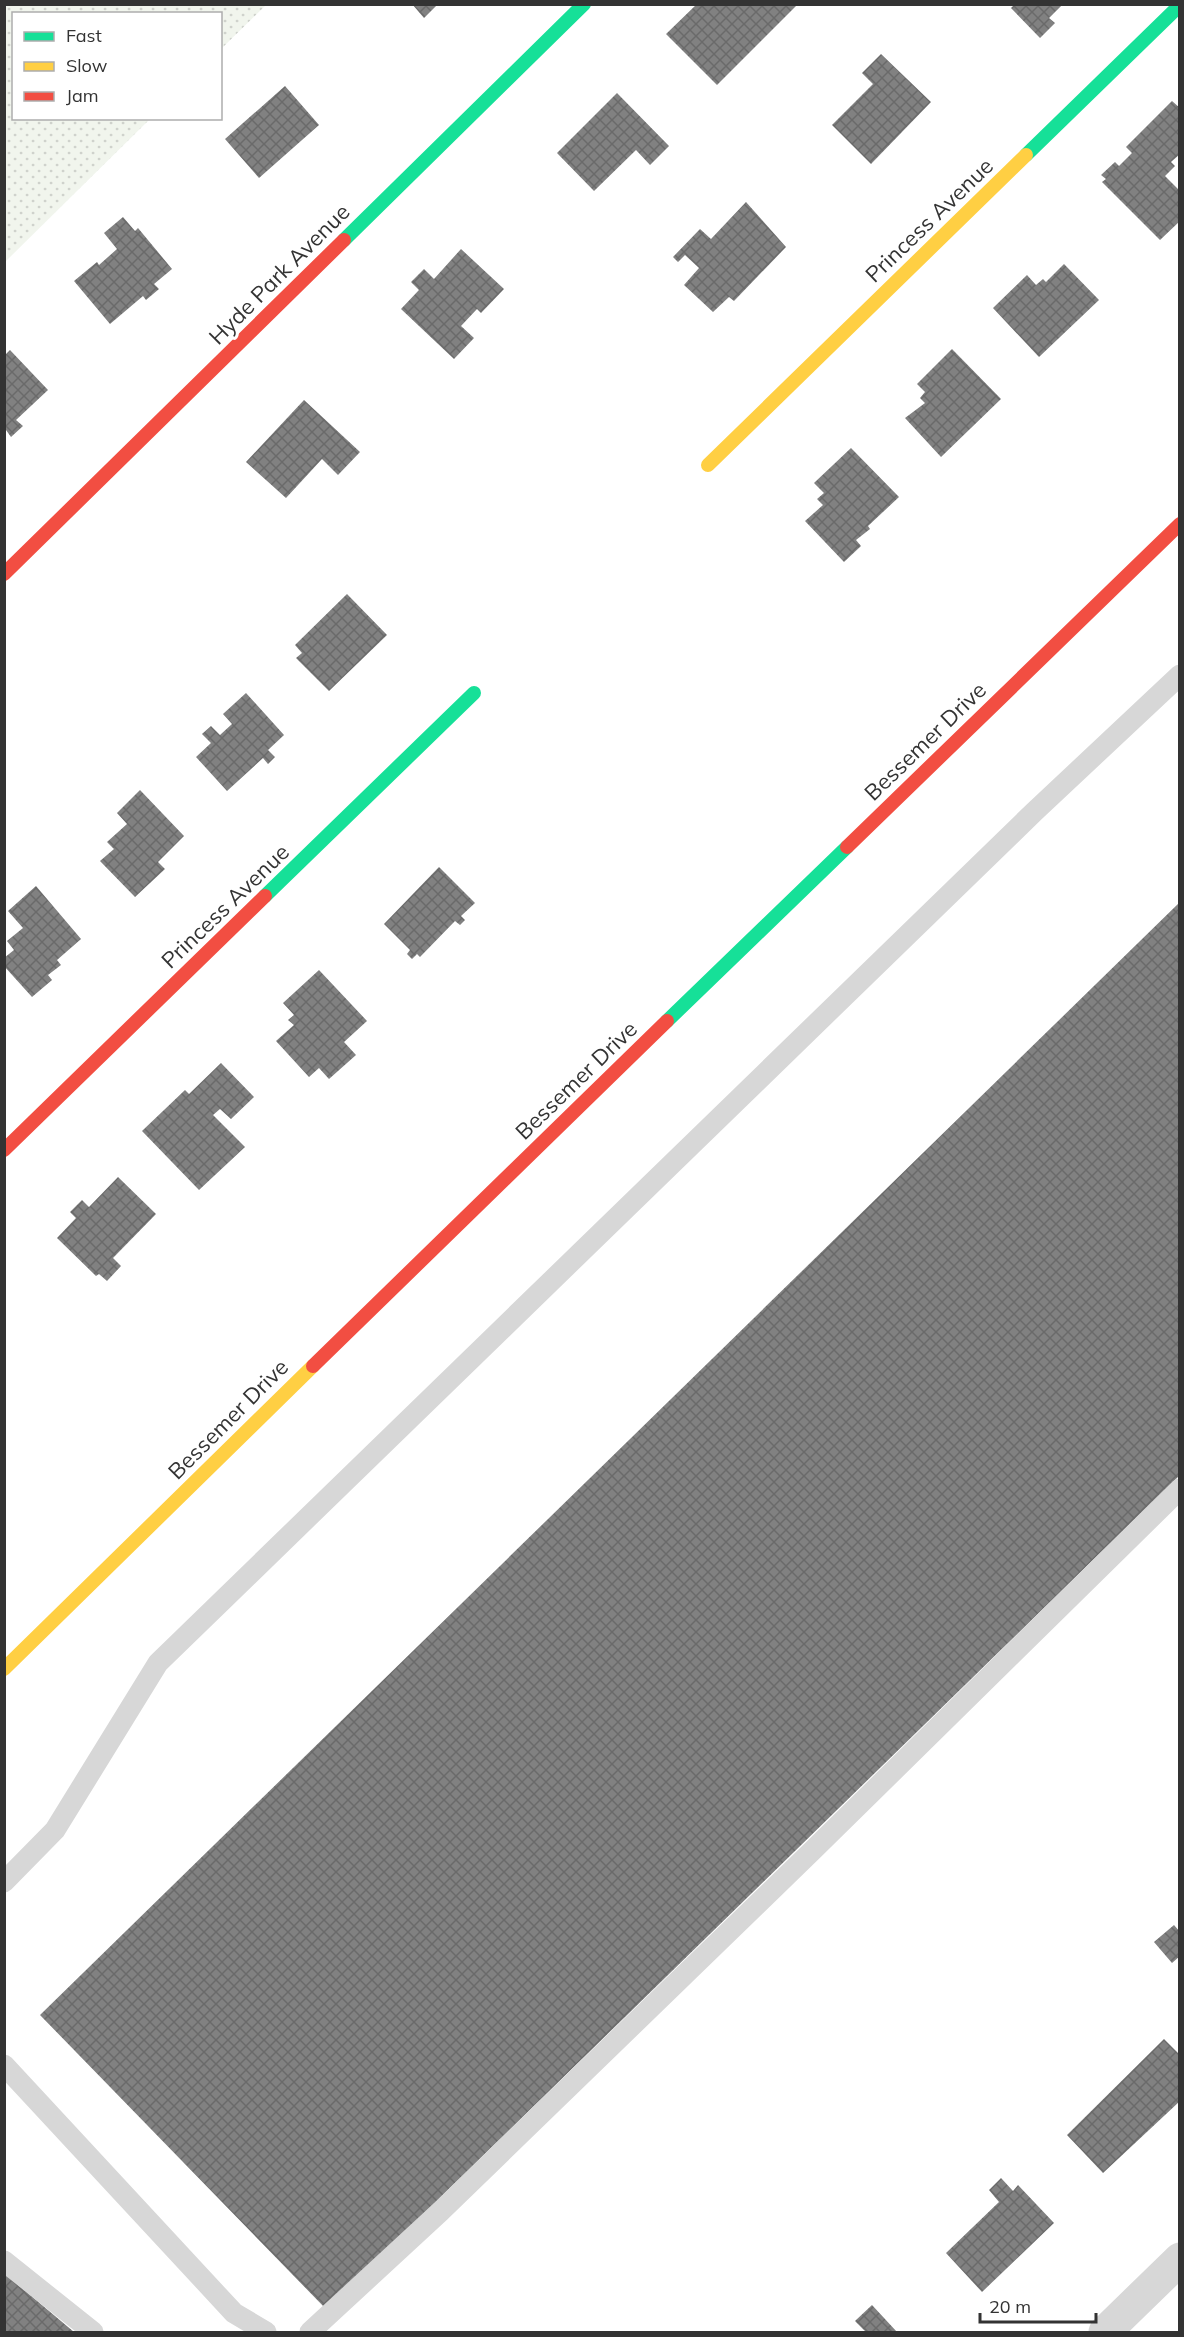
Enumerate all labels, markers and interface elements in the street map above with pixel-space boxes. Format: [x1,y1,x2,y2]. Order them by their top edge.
legend [12,12,222,120]
text: Fast [66,24,102,47]
text: Slow [66,54,108,77]
text: Jam [66,84,99,107]
street label: Princess Avenue [859,152,999,288]
street label: Hyde Park Avenue [203,198,355,350]
street label: Bessemer Drive [858,676,992,806]
street label: Princess Avenue [155,838,295,974]
street label: Bessemer Drive [509,1015,643,1145]
street label: Bessemer Drive [162,1353,294,1485]
scale bar [980,2286,1096,2324]
text: 20 m [989,2295,1031,2318]

